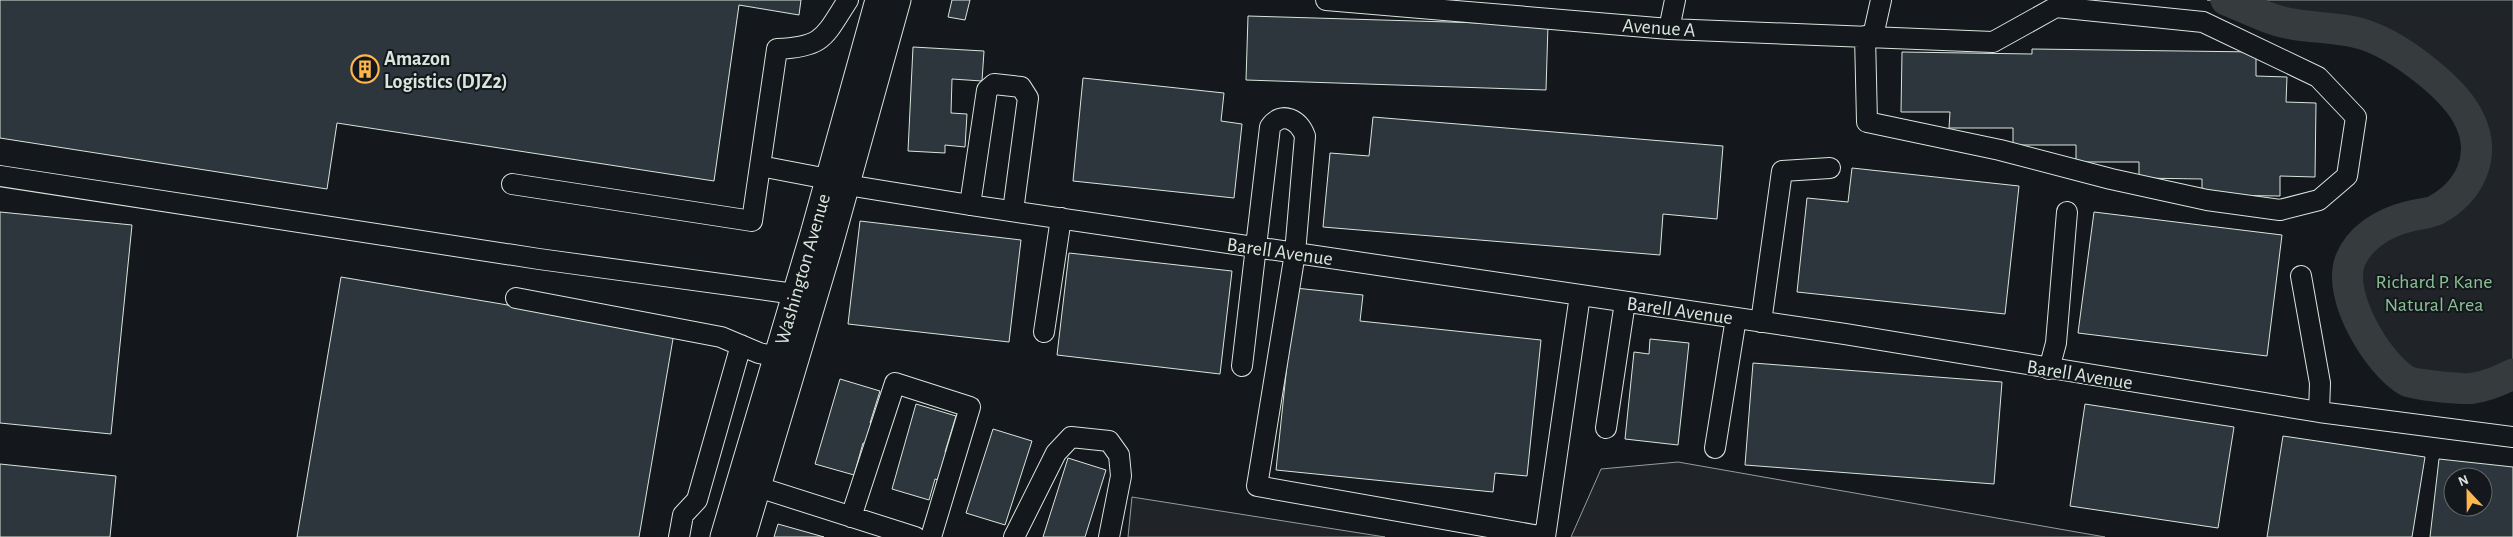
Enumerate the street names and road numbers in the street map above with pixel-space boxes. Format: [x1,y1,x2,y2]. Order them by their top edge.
street label: Avenue A [1622,15,1697,41]
street label: Washington Avenue [772,191,834,347]
street label: Barell Avenue [1226,235,1334,269]
street label: Barell Avenue [1626,294,1734,328]
street label: Barell Avenue [2025,357,2134,393]

